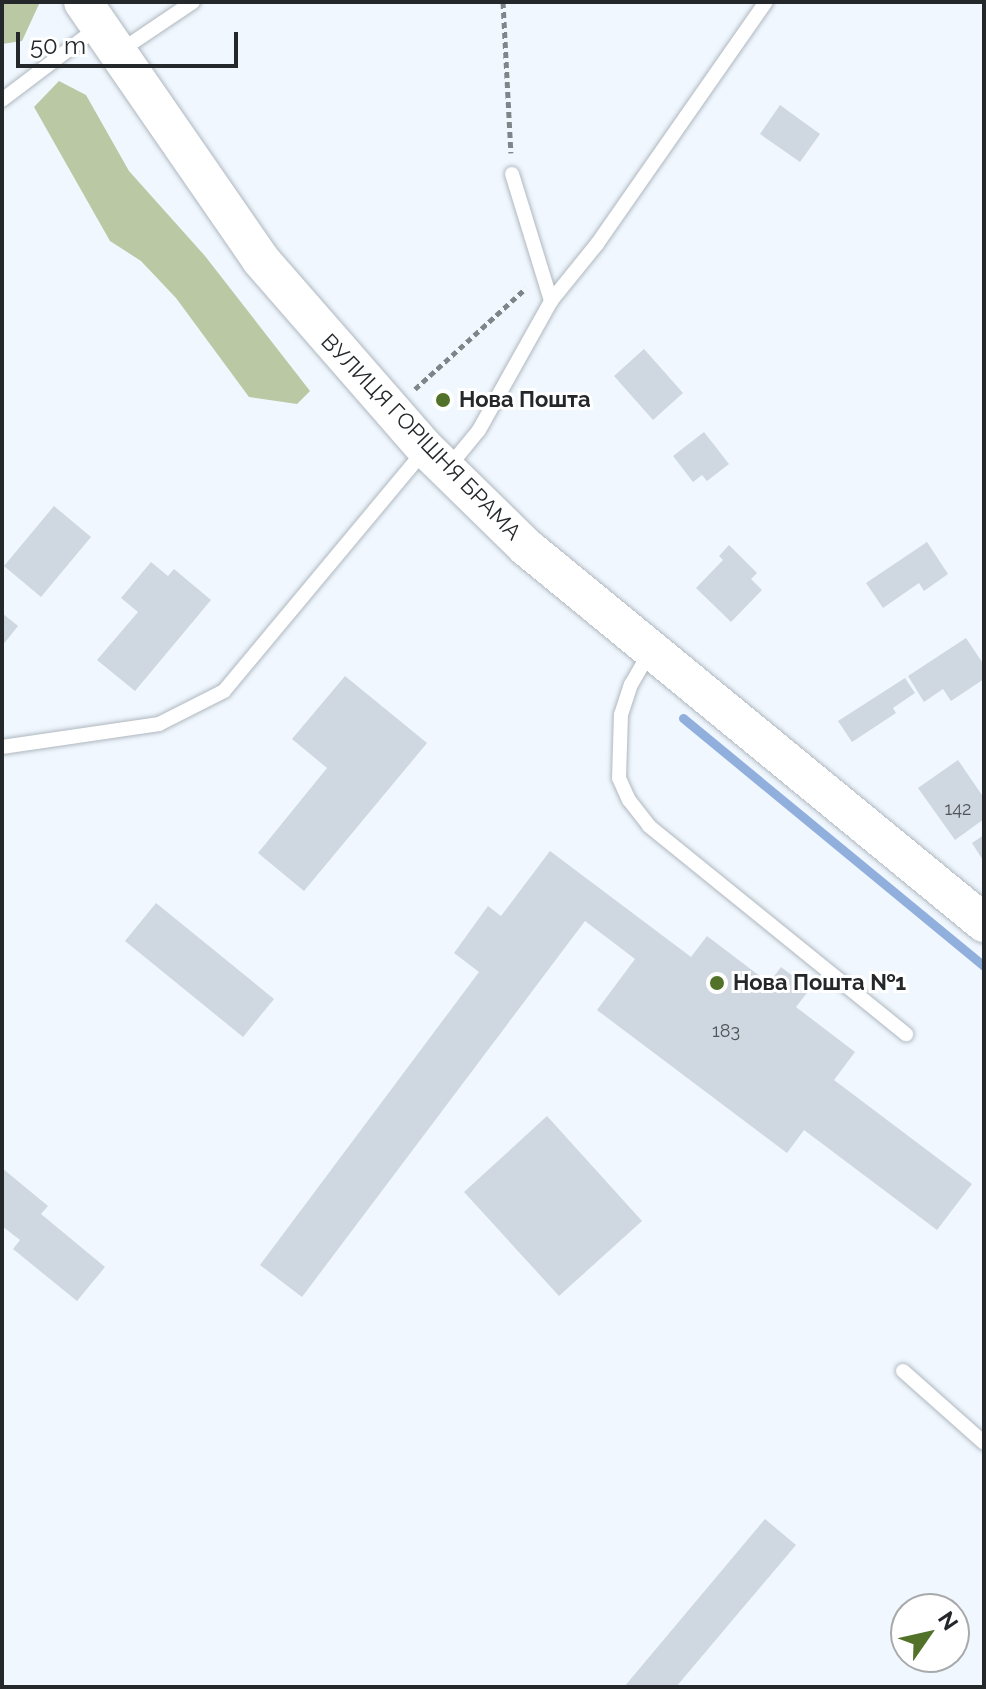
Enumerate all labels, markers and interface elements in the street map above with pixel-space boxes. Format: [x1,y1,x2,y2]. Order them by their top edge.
scale bar [20,16,242,66]
text: 50 m [30,31,86,60]
street label: ВУЛИЦЯ ГОРІШНЯ БРАМА [315,328,527,546]
place label: Нова Пошта [459,387,591,413]
marker: Нова Пошта [434,391,452,409]
house number: 142 [945,798,971,820]
place label: Нова Пошта №1 [733,970,906,996]
marker: Нова Пошта №1 [708,974,726,992]
house number: 183 [712,1020,740,1042]
north arrow [890,1593,970,1673]
text: N [933,1606,964,1635]

